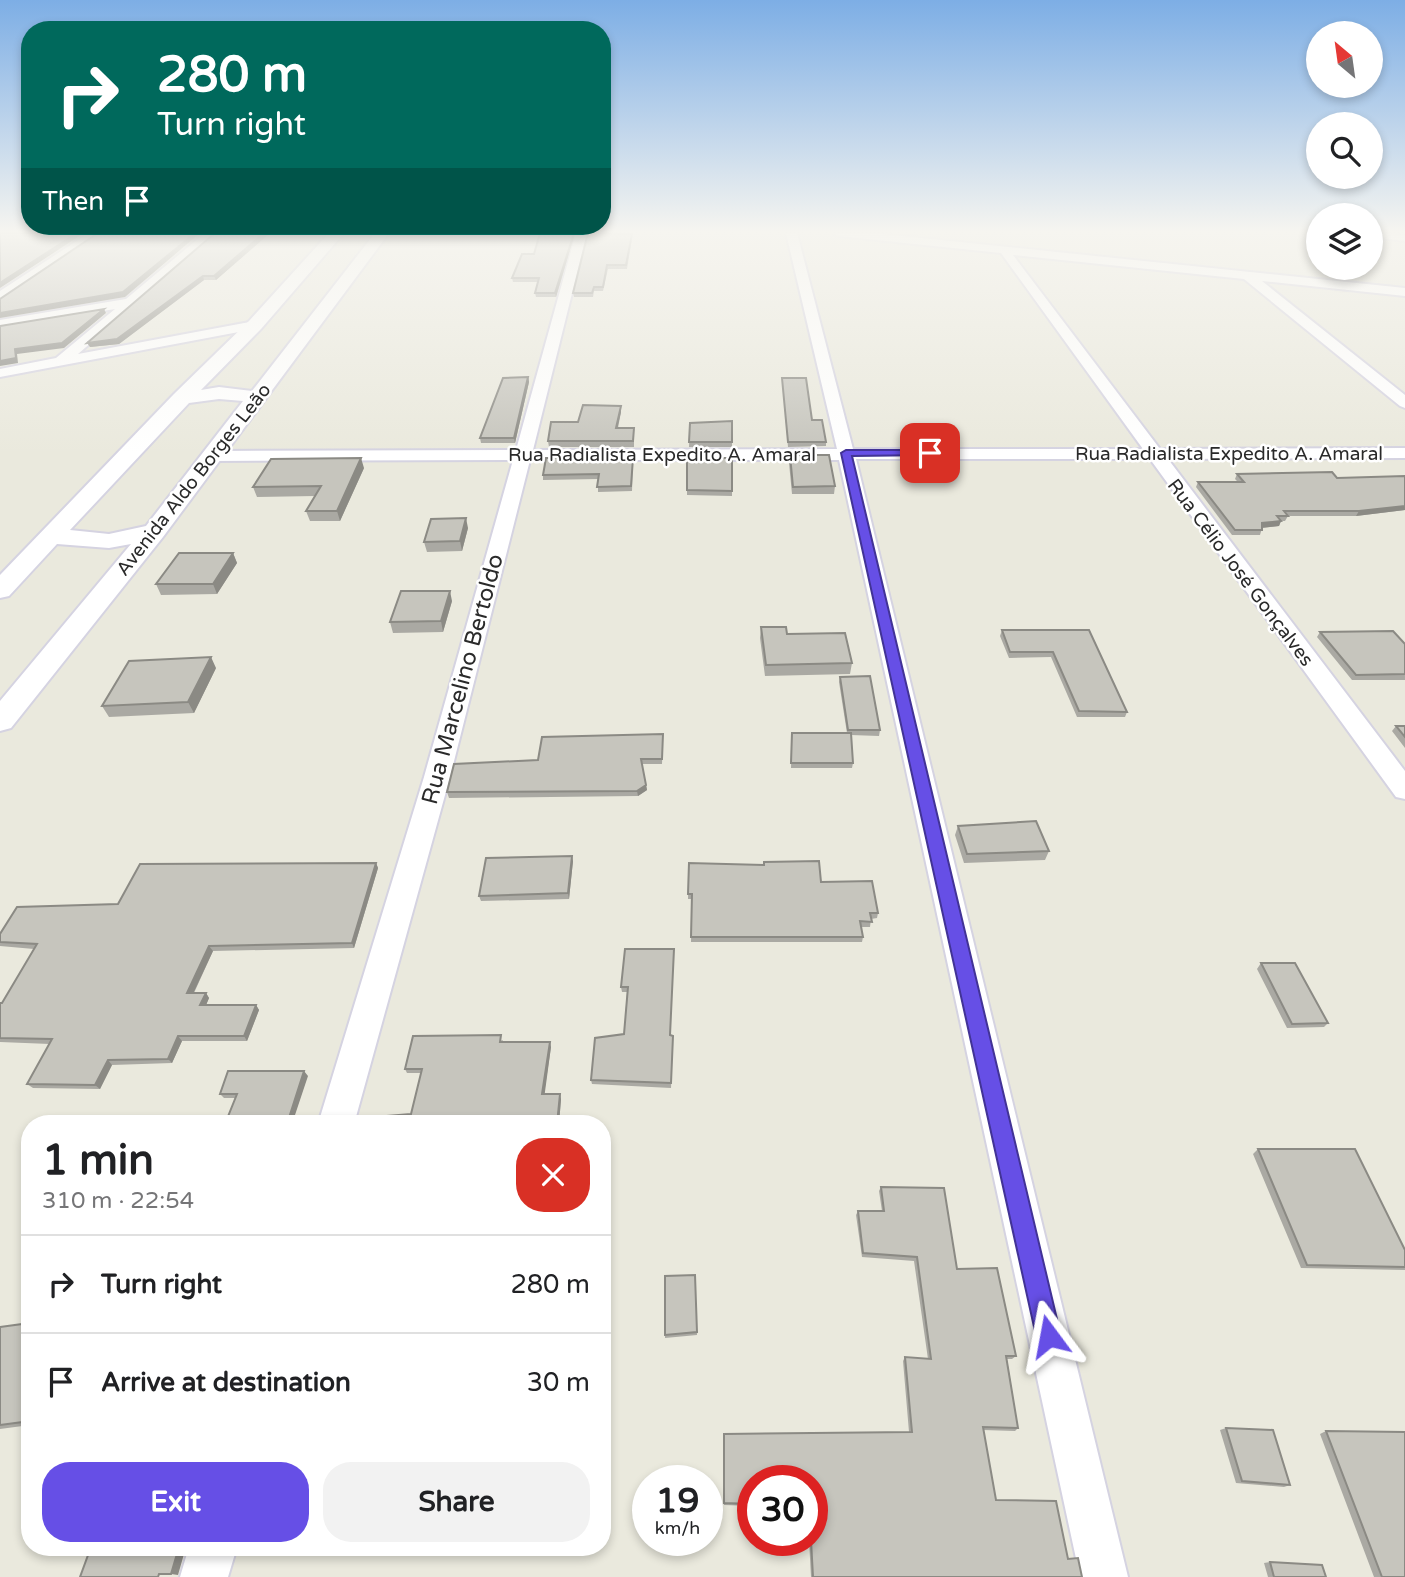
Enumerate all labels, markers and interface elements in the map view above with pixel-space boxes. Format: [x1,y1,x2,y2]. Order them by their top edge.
north arrow [1306,21,1382,98]
map controls [1306,21,1383,280]
text: 280 m [157,46,307,105]
icon: right [42,49,133,140]
text: Turn right [157,106,306,144]
button: search [1306,112,1383,189]
icon: arrive [118,182,156,220]
text: Then [42,186,104,217]
button: layers [1306,203,1383,280]
street label: Avenida Aldo Borges Leão [112,379,276,580]
pin [900,423,960,483]
icon: arrive [911,434,949,472]
street label: Rua Radialista Expedito A. Amaral [1075,443,1383,465]
street label: Rua Radialista Expedito A. Amaral [508,444,816,466]
street label: Rua Célio José Gonçalves [1163,475,1318,670]
street label: Rua Marcelino Bertoldo [416,551,510,807]
text: 1 min [42,1135,154,1186]
button: close [516,1138,590,1212]
text: 310 m · 22:54 [42,1187,194,1215]
icon: right [42,1265,80,1303]
text: Turn right [101,1269,222,1300]
text: 280 m [510,1269,590,1300]
position arrow [1012,1299,1086,1373]
icon: arrive [42,1363,80,1401]
text: Arrive at destination [101,1367,351,1398]
text: 30 m [527,1367,590,1398]
button: Exit [42,1462,309,1542]
button: Share [323,1462,590,1542]
speed limit sign: 30 [737,1465,828,1556]
text: 19 [656,1480,699,1522]
text: km/h [655,1517,700,1539]

